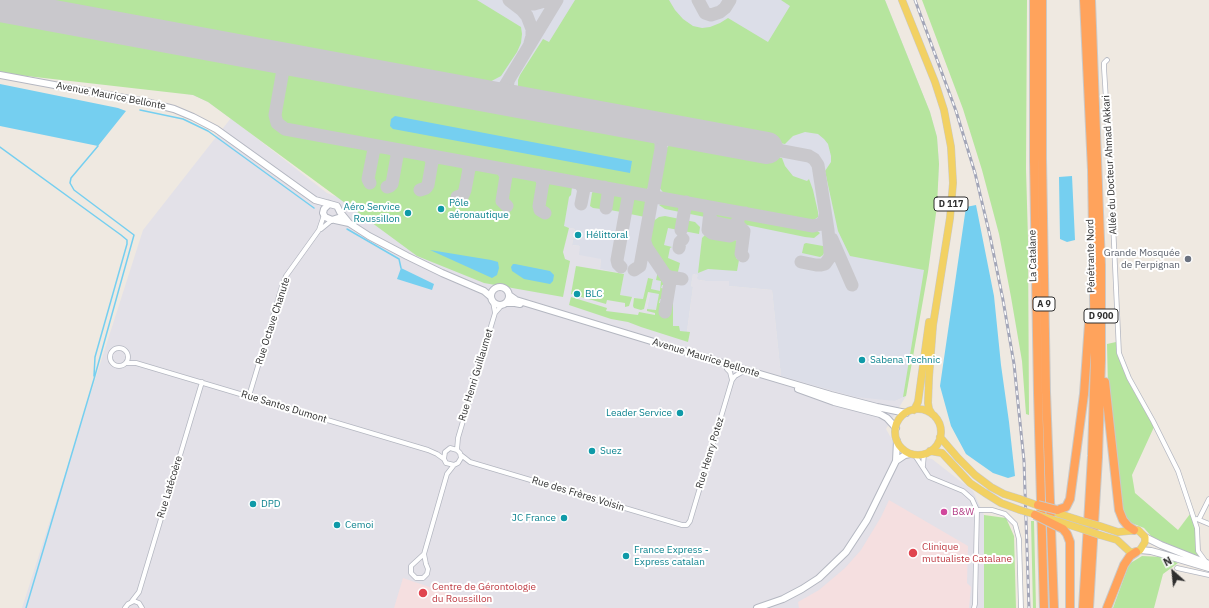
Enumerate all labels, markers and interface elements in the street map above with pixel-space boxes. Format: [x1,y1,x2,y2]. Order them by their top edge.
street label: Avenue Maurice Bellonte [55,79,167,113]
street label: Allée du Docteur Ahmad Akkari [1100,95,1120,235]
place label: Pôle aéronautique [449,197,509,220]
road number: D 117 [934,197,968,211]
place label: Aéro Service Roussillon [344,201,400,224]
marker: Pôle aéronautique [436,204,446,214]
marker: Aéro Service Roussillon [403,208,413,218]
street label: Pénétrante Nord [1084,219,1098,293]
place label: Hélittoral [586,229,628,241]
marker: Hélittoral [573,230,583,240]
street label: La Catalane [1027,230,1039,282]
place label: Grande Mosquée de Perpignan [1104,247,1180,270]
marker: Grande Mosquée de Perpignan [1183,254,1193,264]
street label: Rue Octave Chanute [253,276,293,366]
place label: BLC [585,288,602,300]
marker: BLC [572,289,582,299]
road number: A 9 [1033,297,1055,311]
road number: D 900 [1084,309,1118,323]
street label: Rue Henri Guillaumet [456,327,496,423]
street label: Avenue Maurice Bellonte [651,336,761,380]
place label: Sabena Technic [870,354,940,366]
marker: Sabena Technic [857,355,867,365]
street label: Rue Santos Dumont [240,388,328,426]
place label: Leader Service [606,407,672,419]
marker: Leader Service [675,408,685,418]
street label: Rue Henry Potez [693,416,727,490]
place label: Suez [600,445,622,457]
marker: Suez [587,446,597,456]
street label: Rue Latécoère [155,454,185,520]
street label: Rue des Frères Voisin [530,474,626,514]
place label: DPD [261,498,280,510]
marker: DPD [248,499,258,509]
place label: B&W [952,506,974,518]
marker: B&W [939,507,949,517]
place label: JC France [512,512,556,524]
marker: JC France [559,513,569,523]
place label: Cemoi [345,519,374,531]
marker: Cemoi [332,520,342,530]
place label: Clinique mutualiste Catalane [922,541,1012,564]
place label: France Express - Express catalan [634,544,709,568]
marker: Clinique mutualiste Catalane [907,547,919,559]
marker: France Express - Express catalan [621,551,631,561]
north arrow [1153,552,1193,592]
text: N [1161,553,1174,569]
place label: Centre de Gérontologie du Roussillon [432,581,536,604]
marker: Centre de Gérontologie du Roussillon [417,587,429,599]

